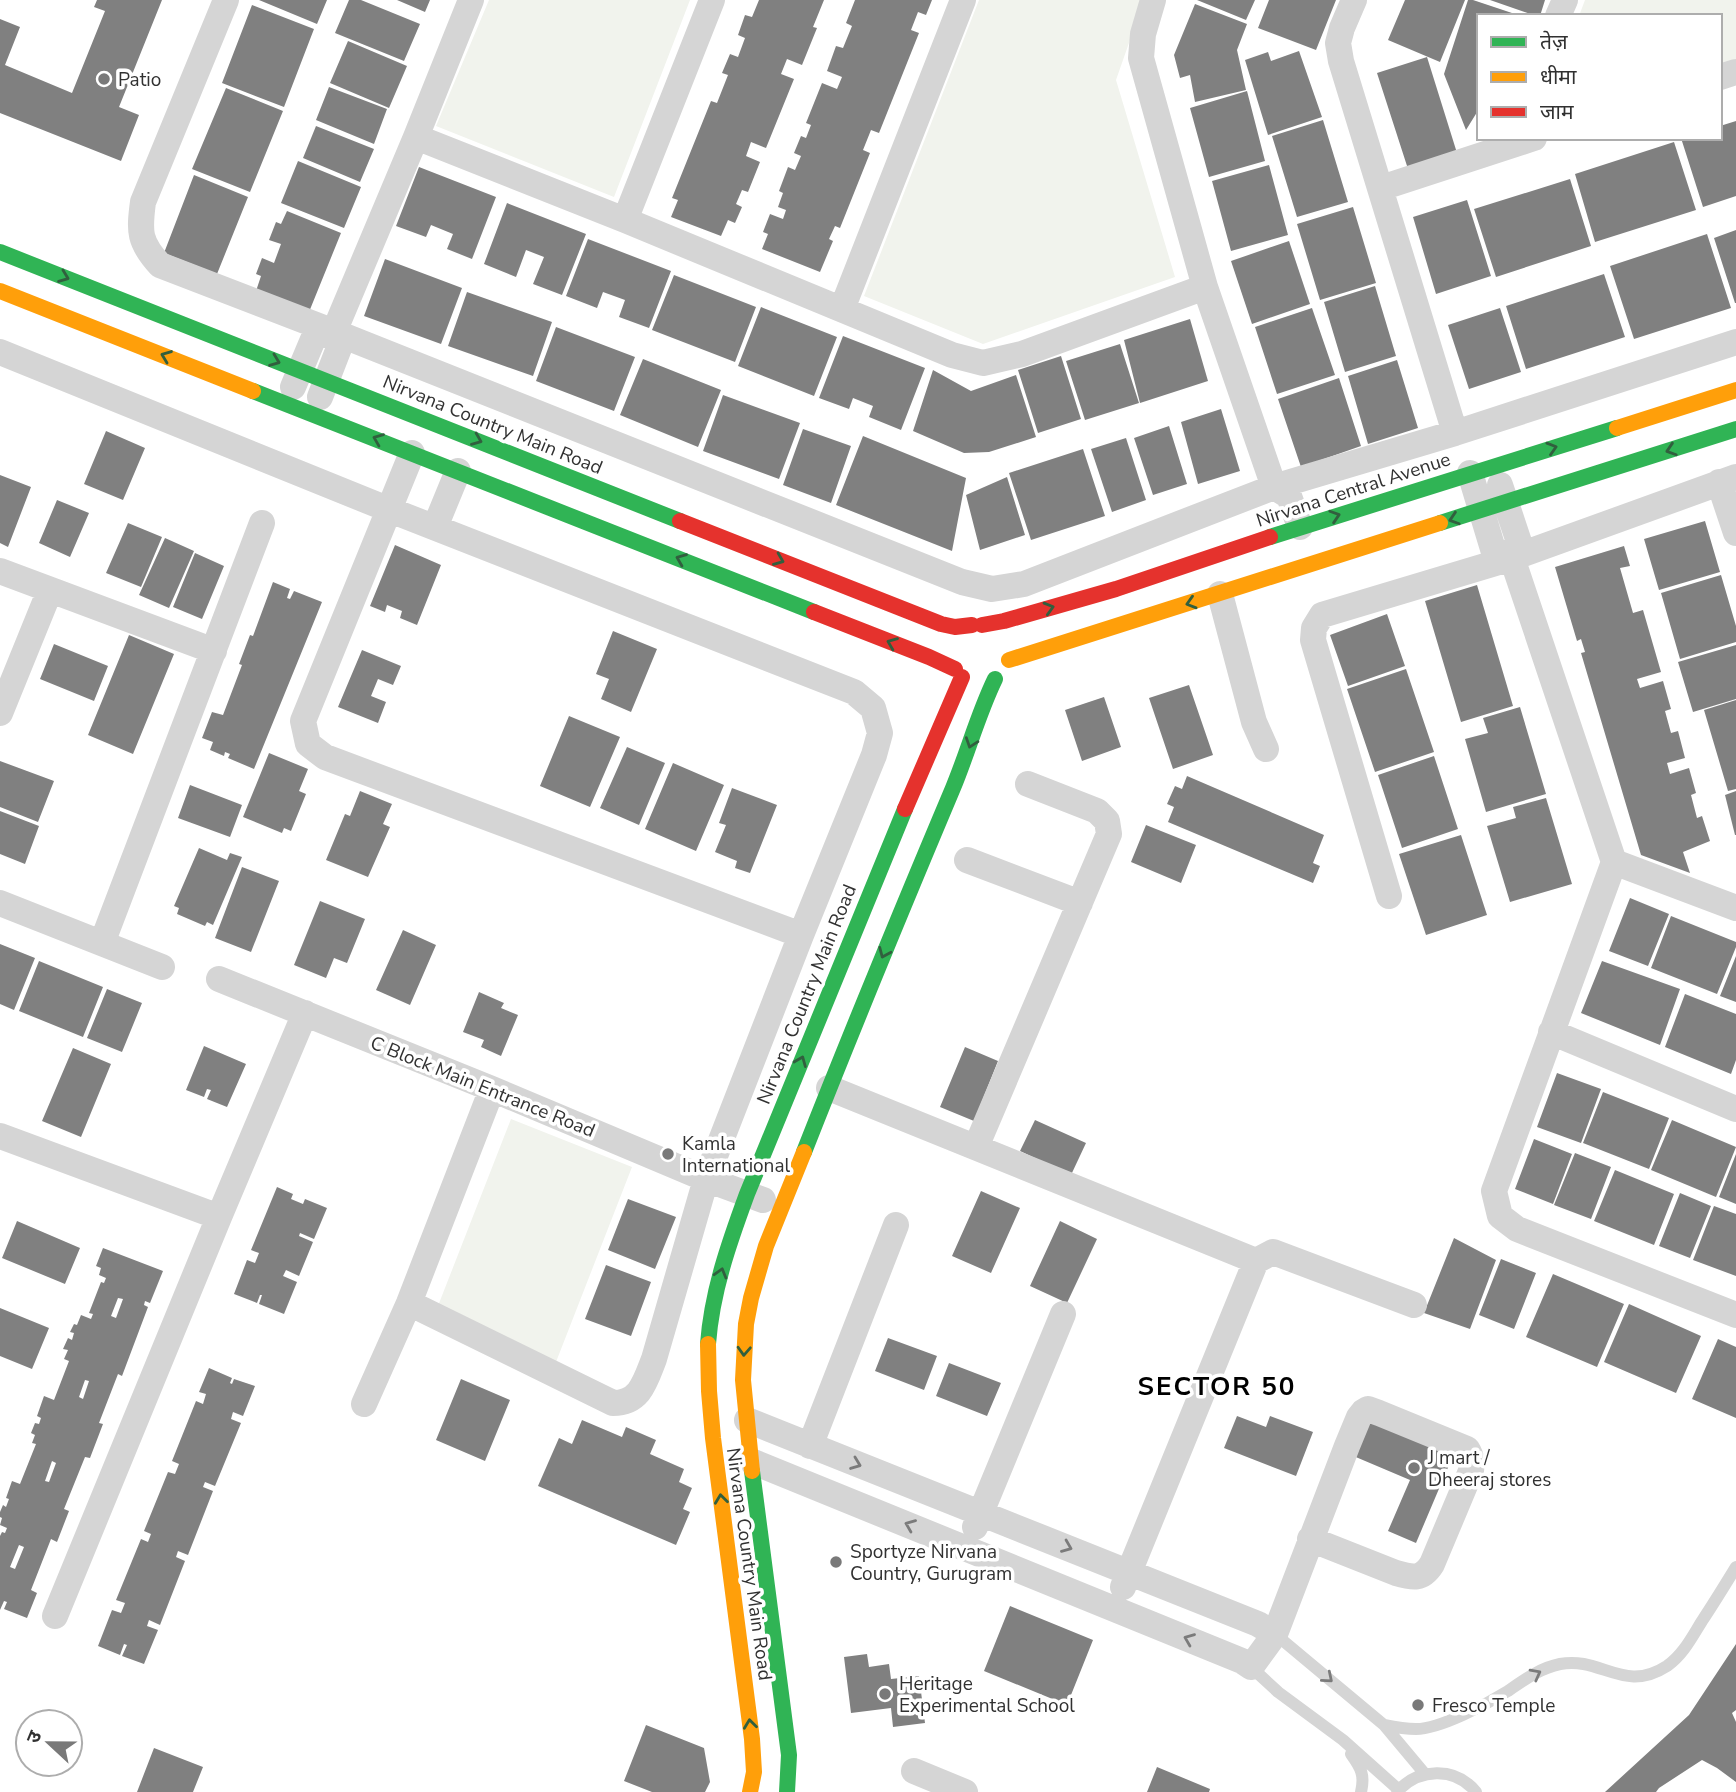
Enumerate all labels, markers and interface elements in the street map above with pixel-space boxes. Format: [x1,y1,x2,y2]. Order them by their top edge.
legend [1477,14,1722,140]
text: तेज़ [1540,28,1568,56]
text: धीमा [1540,63,1577,91]
place label: Patio [118,67,161,93]
marker: Patio [96,71,112,87]
text: जाम [1540,98,1574,126]
one-way arrow [57,269,69,283]
one-way arrow [161,350,173,364]
one-way arrow [269,352,281,366]
street label: Nirvana Country Main Road [379,369,606,481]
one-way arrow [470,431,482,445]
one-way arrow [373,434,385,448]
one-way arrow [1546,441,1558,456]
one-way arrow [1665,441,1677,456]
street label: Nirvana Central Avenue [1253,446,1454,534]
one-way arrow [1328,510,1341,524]
one-way arrow [1449,511,1461,525]
one-way arrow [773,551,785,565]
one-way arrow [675,554,687,568]
one-way arrow [1185,595,1198,609]
one-way arrow [1042,602,1054,617]
one-way arrow [887,637,899,651]
one-way arrow [965,736,979,748]
street label: Nirvana Country Main Road [751,881,863,1108]
one-way arrow [878,946,892,958]
street label: C Block Main Entrance Road [366,1030,599,1144]
one-way arrow [793,1055,807,1068]
place label: Kamla International [682,1131,790,1179]
marker: Kamla International [660,1146,676,1162]
one-way arrow [712,1267,727,1279]
one-way arrow [736,1345,751,1356]
district label: SECTOR 50 [1138,1369,1296,1404]
place label: J mart / Dheeraj stores [1427,1445,1551,1493]
street label: Nirvana Country Main Road [720,1446,778,1682]
one-way arrow [849,1455,861,1469]
marker: J mart / Dheeraj stores [1406,1460,1422,1476]
one-way arrow [713,1493,728,1504]
one-way arrow [905,1520,917,1534]
place label: Sportyze Nirvana Country, Gurugram [850,1539,1012,1587]
one-way arrow [1061,1539,1073,1553]
marker: Sportyze Nirvana Country, Gurugram [828,1554,844,1570]
one-way arrow [1184,1633,1196,1647]
one-way arrow [1529,1668,1542,1682]
one-way arrow [1319,1670,1332,1682]
place label: Heritage Experimental School [899,1671,1075,1719]
marker: Heritage Experimental School [877,1686,893,1702]
place label: Fresco Temple [1432,1693,1555,1719]
marker: Fresco Temple [1410,1697,1426,1713]
north arrow [14,1708,84,1778]
one-way arrow [742,1718,757,1730]
text: उ [20,1726,49,1747]

